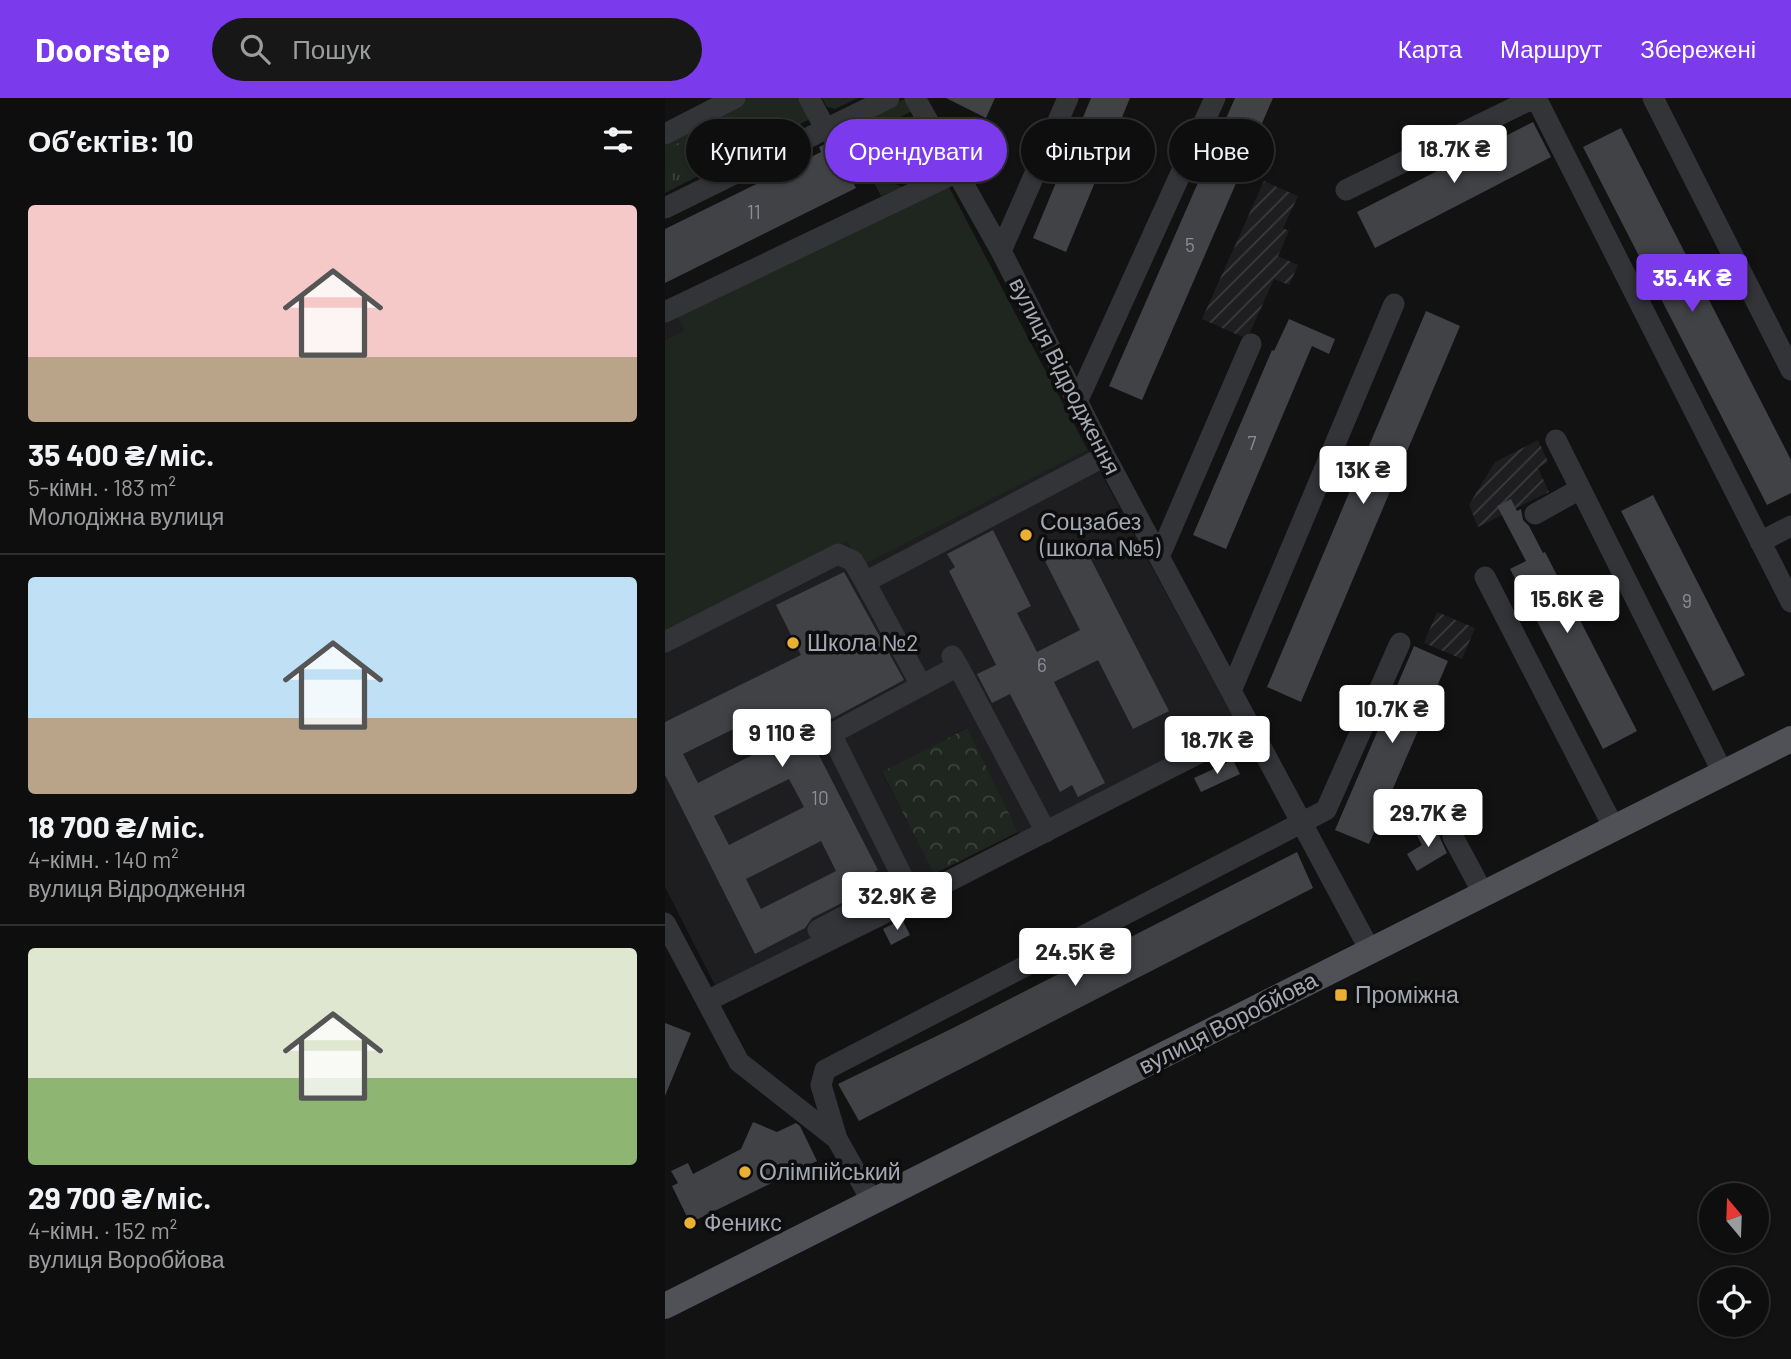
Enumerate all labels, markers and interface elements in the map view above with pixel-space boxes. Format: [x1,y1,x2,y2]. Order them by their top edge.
search box [212,18,702,81]
text: Doorstep [35,29,170,69]
icon: search [236,30,274,68]
text: Пошук [292,33,371,64]
text: Карта [1398,34,1462,63]
text: Маршрут [1500,34,1602,63]
text: Збережені [1640,34,1756,63]
chip: Купити [686,119,811,182]
chip: Орендувати [825,119,1007,182]
chip: Фільтри [1021,119,1155,182]
chip: Нове [1169,119,1274,182]
icon: filters [599,121,637,159]
text: Об’єктів: 10 [28,122,194,158]
pin: 18.7K ₴ [1389,126,1519,185]
text: 18.7K ₴ [1418,134,1490,162]
house number: 11 [747,200,761,223]
house number: 5 [1185,233,1195,256]
icon: home [270,250,396,376]
pin: 35.4K ₴ [1627,254,1757,314]
text: 35.4K ₴ [1652,263,1732,291]
street label: вулиця Відродження [1004,272,1128,479]
house number: 7 [1248,431,1257,454]
text: 35 400 ₴/міс. [28,436,214,472]
pin: 13K ₴ [1314,446,1412,506]
text: 13K ₴ [1336,455,1390,483]
text: 5-кімн. · 183 m² [28,473,176,501]
text: Молодіжна вулиця [28,502,224,530]
place label: Соцзабез (школа №5) [1039,507,1161,561]
marker: Соцзабез (школа №5) [1018,527,1034,543]
pin: 15.6K ₴ [1502,575,1632,635]
text: 15.6K ₴ [1530,584,1604,612]
house number: 9 [1682,589,1692,612]
icon: home [270,622,396,748]
place label: Школа №2 [807,628,919,656]
marker: Школа №2 [785,635,801,651]
house number: 6 [1037,653,1047,676]
pin: 10.7K ₴ [1327,686,1457,745]
text: 10.7K ₴ [1355,694,1429,722]
pin: 9 110 ₴ [717,710,847,769]
pin: 18.7K ₴ [1152,716,1282,776]
text: 9 110 ₴ [749,718,815,746]
text: 18.7K ₴ [1181,725,1253,753]
house number: 10 [811,786,829,809]
pin: 29.7K ₴ [1363,790,1493,849]
text: 29.7K ₴ [1389,798,1467,826]
text: 18 700 ₴/міс. [28,808,205,844]
text: 4-кімн. · 140 m² [28,845,179,873]
pin: 32.9K ₴ [832,872,962,932]
text: вулиця Відродження [28,874,246,902]
text: 32.9K ₴ [858,881,936,909]
pin: 24.5K ₴ [1010,928,1140,988]
text: 24.5K ₴ [1035,937,1115,965]
street label: вулиця Воробйова [1134,965,1322,1079]
place label: Проміжна [1355,980,1459,1008]
marker: Проміжна [1333,987,1349,1003]
icon: home [270,993,396,1119]
place label: Олімпійський [759,1157,901,1185]
marker: Олімпійський [737,1164,753,1180]
text: 29 700 ₴/міс. [28,1179,211,1215]
north arrow [1699,1183,1769,1253]
map controls [1699,1183,1769,1337]
place label: Феникс [704,1208,782,1236]
marker: Феникс [682,1215,698,1231]
text: 4-кімн. · 152 m² [28,1216,177,1244]
text: вулиця Воробйова [28,1245,224,1273]
button: locate [1699,1267,1769,1337]

